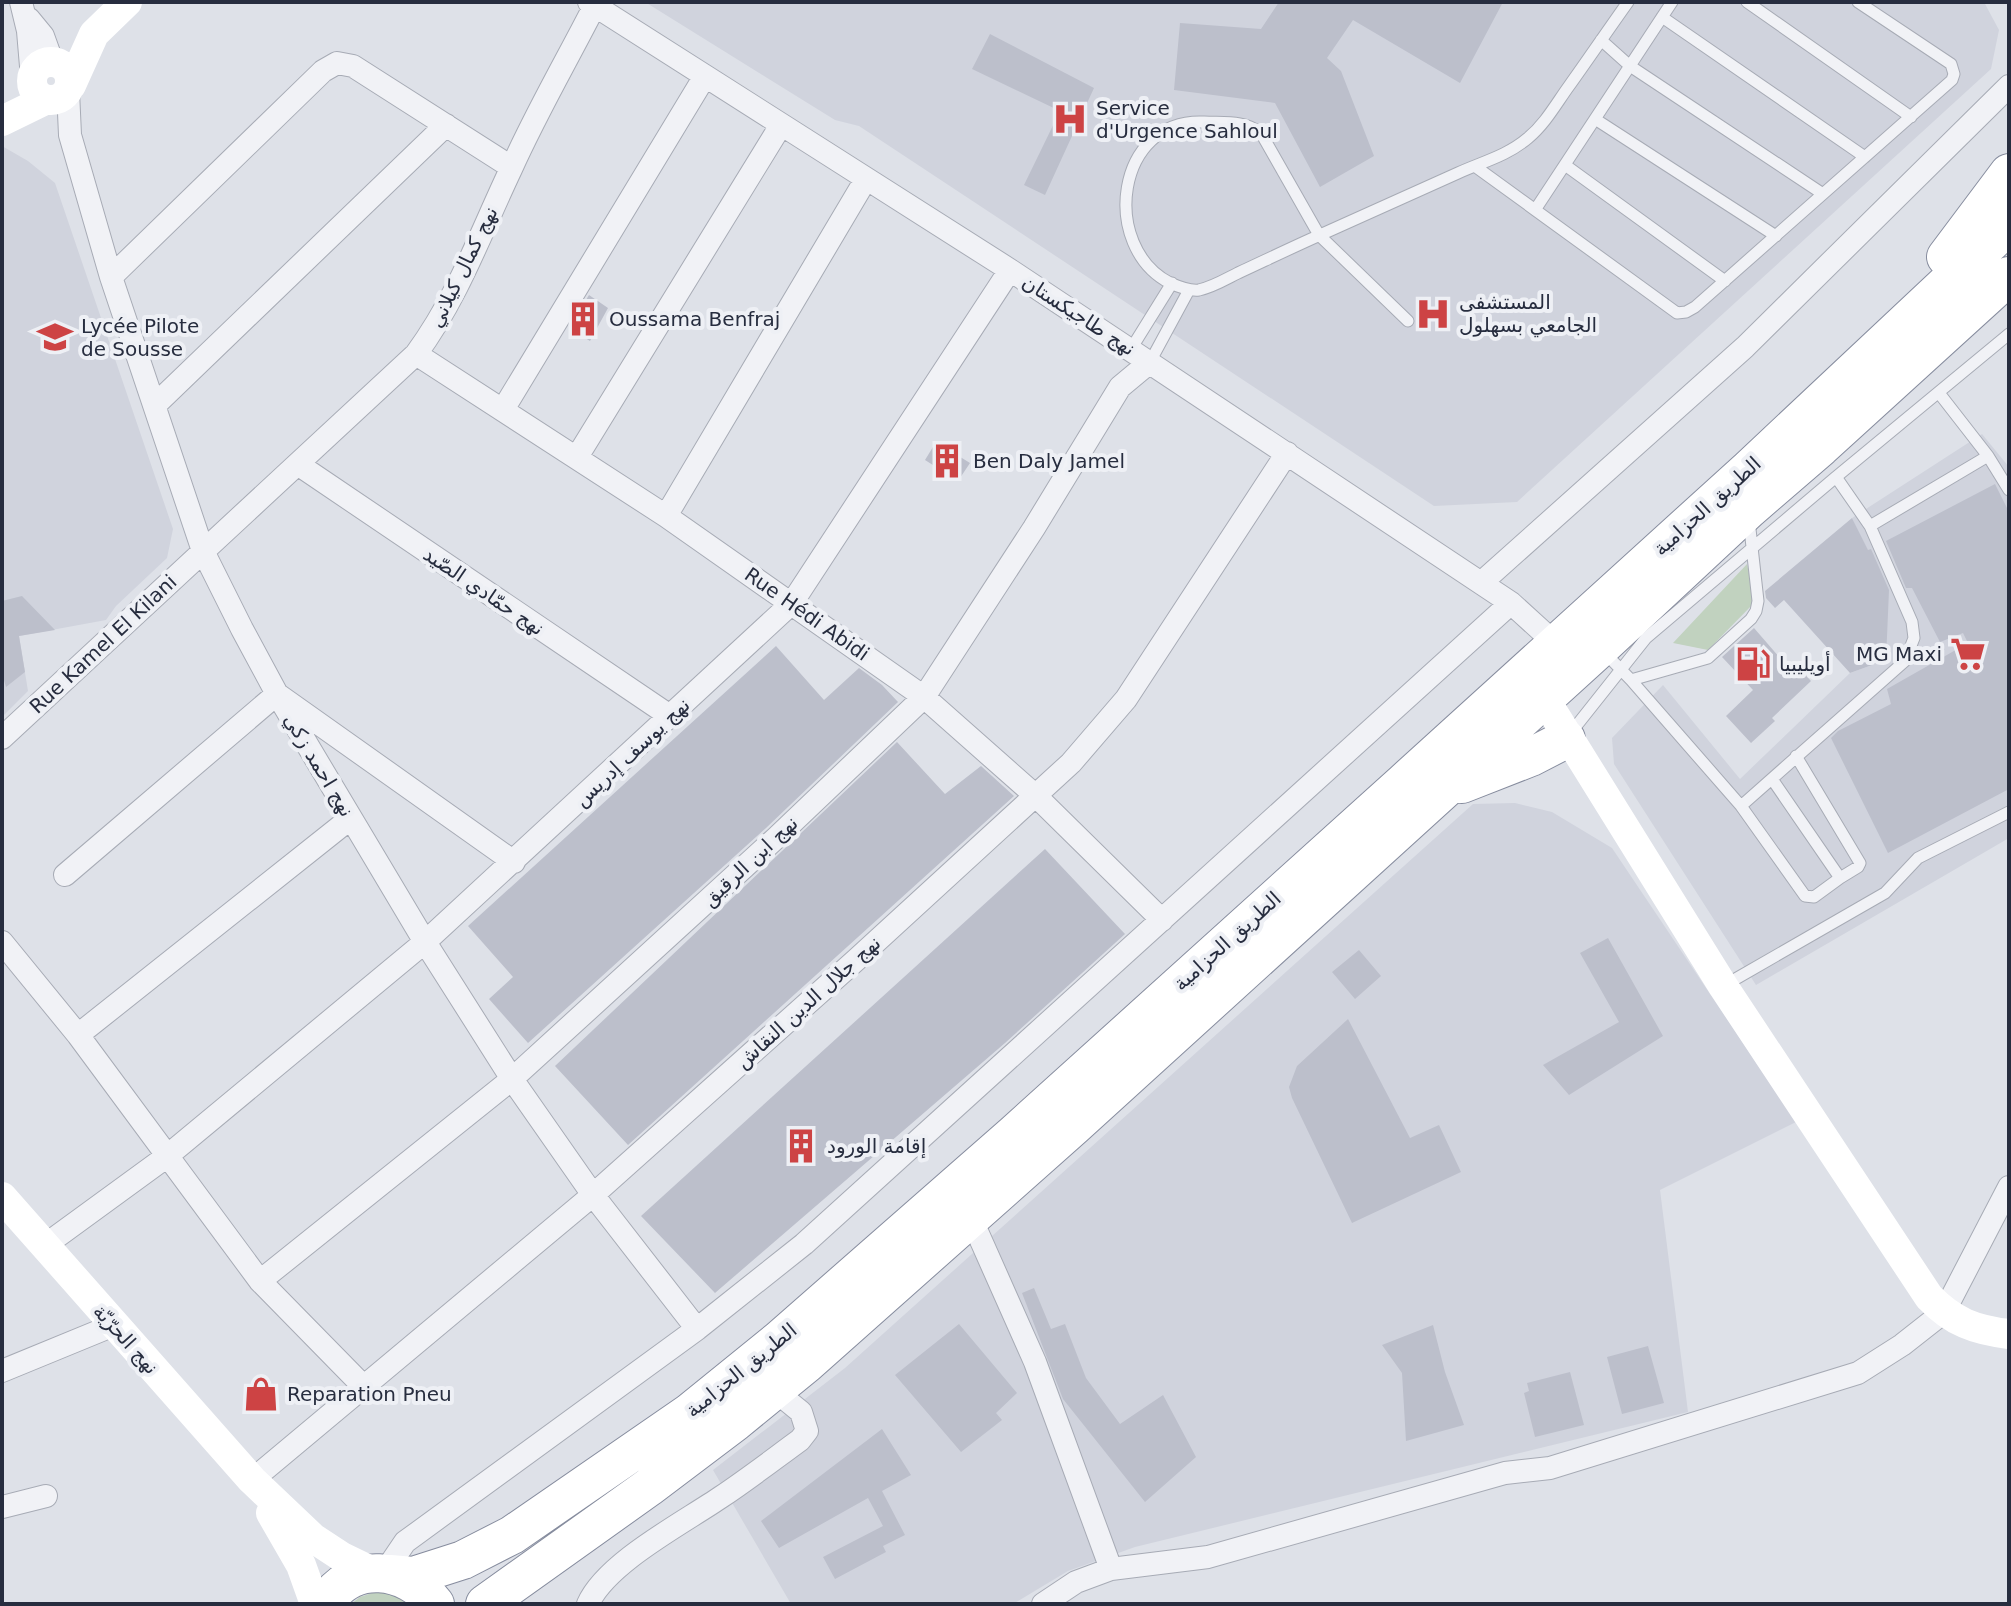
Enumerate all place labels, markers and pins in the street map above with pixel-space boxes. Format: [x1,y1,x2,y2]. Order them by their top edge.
place label: Service d'Urgence Sahloul [1096,96,1278,143]
hospital icon: Service d'Urgence Sahloul [1051,100,1089,138]
place label: المستشفى الجامعي بسهلول [1459,290,1597,338]
hospital icon: المستشفى الجامعي بسهلول [1414,295,1452,333]
building icon: Oussama Benfraj [564,300,602,338]
place label: Oussama Benfraj [609,307,780,331]
place label: Lycée Pilote de Sousse [81,314,199,361]
school or university icon: Lycée Pilote de Sousse [36,318,74,356]
building icon: Ben Daly Jamel [928,442,966,480]
place label: Ben Daly Jamel [973,449,1125,473]
supermarket icon: MG Maxi [1949,635,1987,673]
place label: MG Maxi [1856,642,1942,666]
fuel station icon: أويليبيا [1734,645,1772,683]
place label: أويليبيا [1779,651,1831,676]
building icon: إقامة الورود [782,1127,820,1165]
place label: إقامة الورود [827,1134,926,1159]
shop icon: Reparation Pneu [242,1375,280,1413]
place label: Reparation Pneu [287,1382,452,1406]

